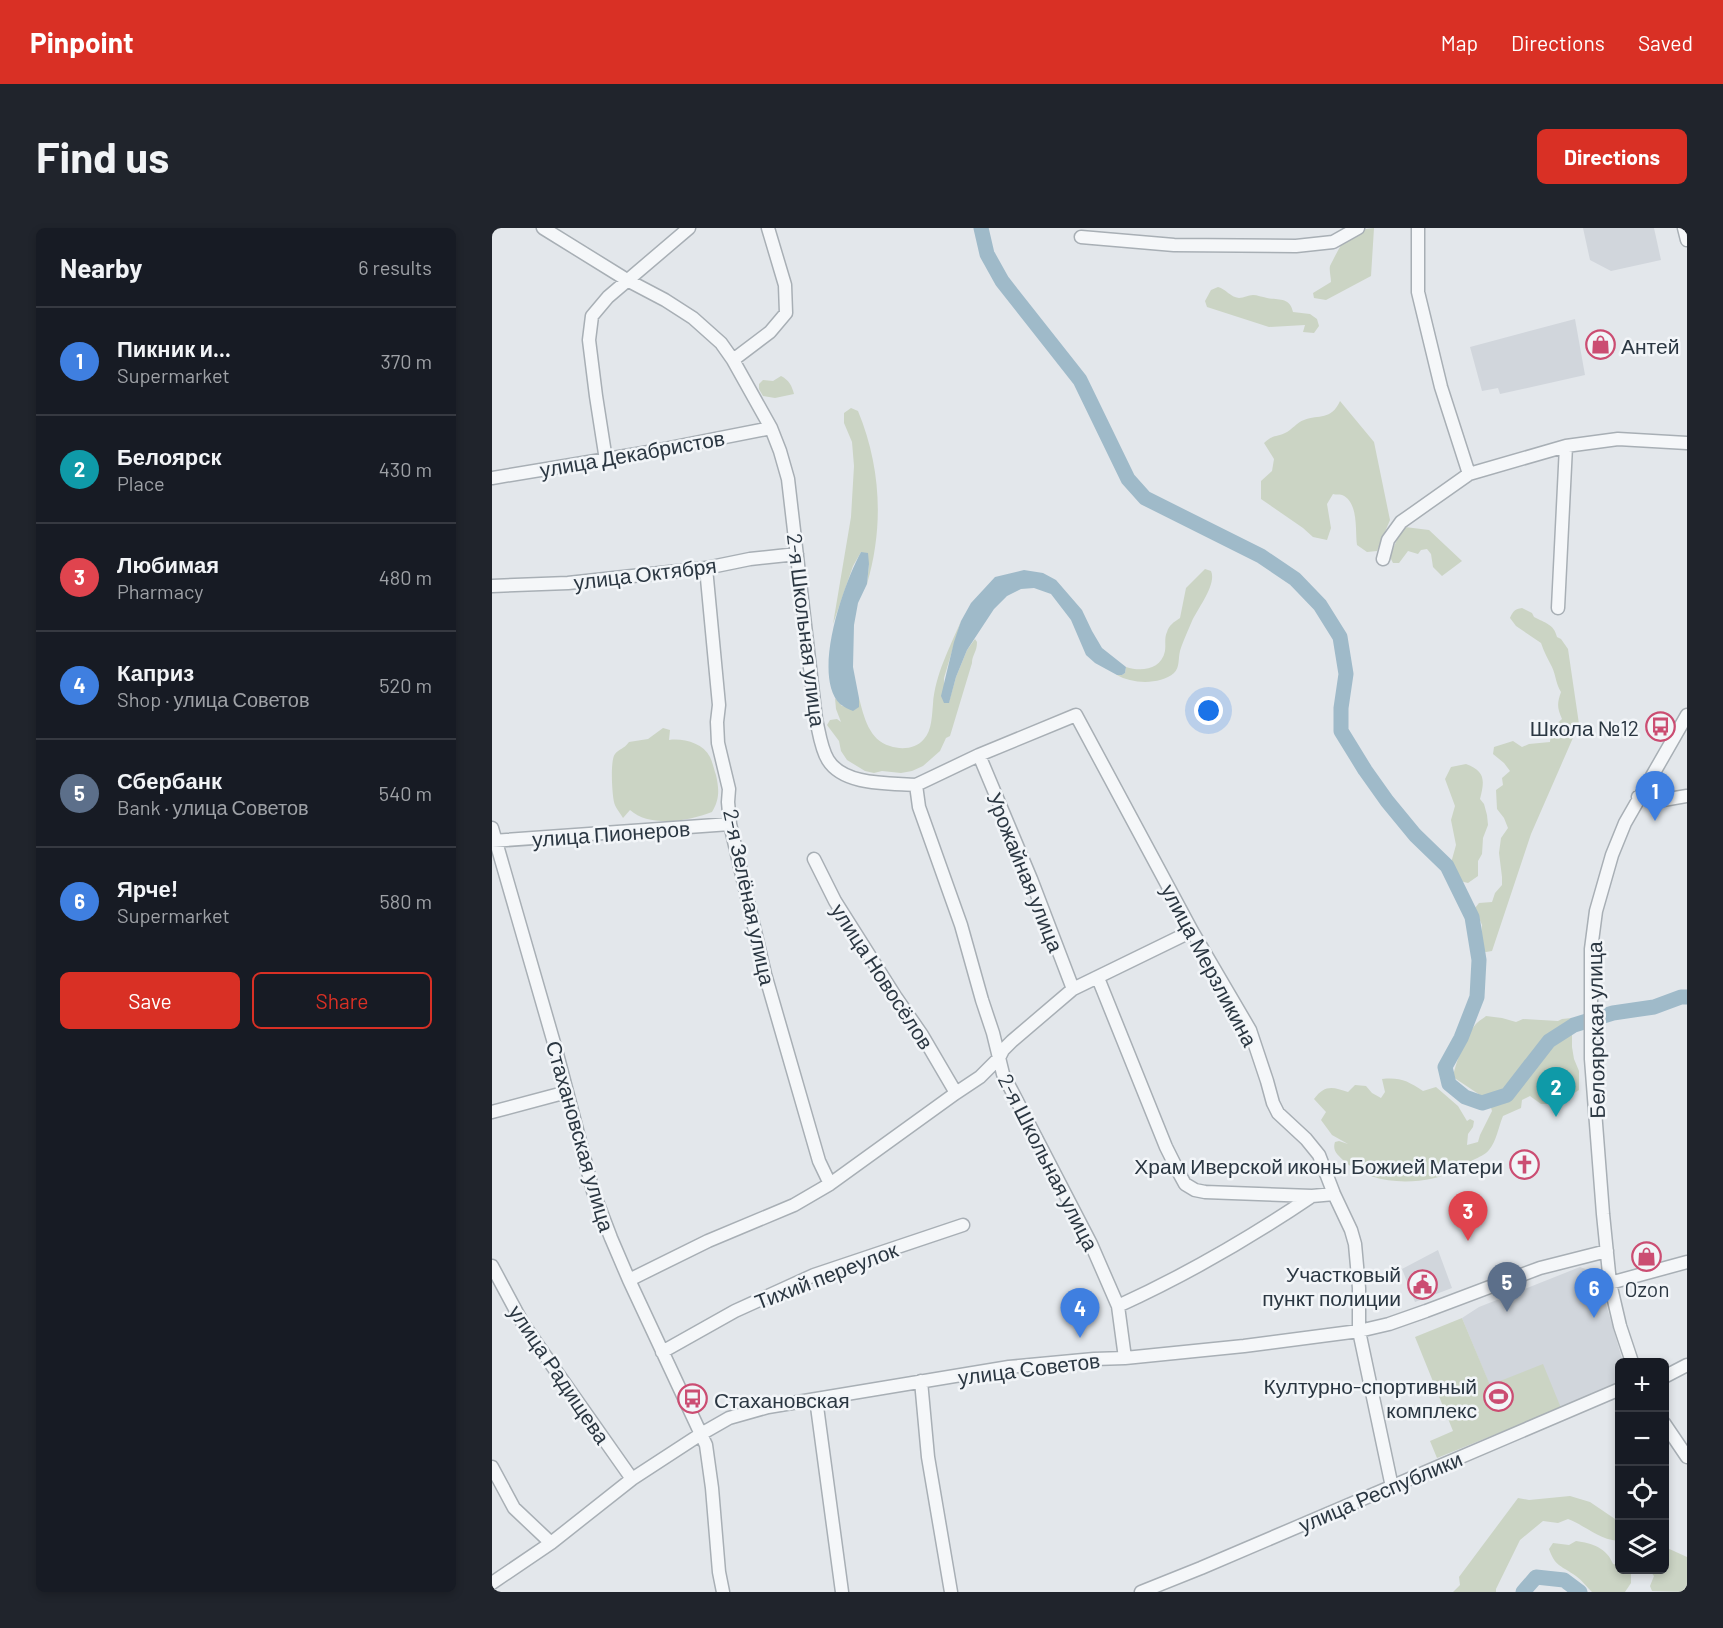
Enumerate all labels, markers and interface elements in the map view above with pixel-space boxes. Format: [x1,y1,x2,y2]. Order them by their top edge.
text: Pinpoint [30,25,134,59]
text: Map [1441,30,1478,55]
text: Directions [1511,30,1605,55]
text: Saved [1638,30,1693,55]
button: Directions [1537,129,1687,184]
text: Find us [36,131,169,181]
text: Nearby [60,252,142,283]
text: 6 results [358,255,432,279]
shop icon: Антей [1584,329,1616,361]
place label: Антей [1621,333,1679,358]
text: Пикник и... [117,335,231,361]
text: 1 [76,349,83,373]
text: 370 m [380,349,432,373]
text: Supermarket [117,363,230,387]
street label: улица Декабристов [538,424,726,482]
text: Белоярск [117,443,221,469]
text: 2 [74,457,85,481]
text: 430 m [379,457,432,481]
text: Place [117,471,165,495]
street label: 2-я Школьная улица [783,532,831,728]
text: Любимая [117,551,219,577]
street label: улица Октября [572,552,718,594]
text: 3 [74,565,85,589]
text: 480 m [379,565,432,589]
text: Pharmacy [117,579,203,603]
text: Каприз [117,659,194,685]
text: 4 [73,673,86,697]
text: 520 m [379,673,432,697]
text: Shop · улица Советов [117,687,310,711]
your location [1194,696,1223,725]
bus stop icon: Школа №12 [1644,711,1676,743]
place label: Школа №12 [1530,715,1639,740]
text: Сбербанк [117,767,222,793]
pin: 1 [1636,772,1674,821]
text: 5 [74,781,85,805]
text: 540 m [379,781,432,805]
street label: Урожайная улица [983,789,1069,956]
text: Bank · улица Советов [117,795,309,819]
street label: 2-я Зелёная улица [719,807,781,988]
street label: улица Пионеров [531,815,691,851]
text: Ярче! [117,875,178,901]
street label: улица Мерзликина [1157,880,1264,1051]
text: 6 [74,889,85,913]
text: 580 m [379,889,432,913]
street label: улица Новосёлов [827,898,939,1054]
text: Supermarket [117,903,230,927]
street label: Белоярская улица [1581,941,1609,1119]
button: Save [60,972,240,1029]
button: Share [252,972,432,1029]
street label: Стахановская улица [542,1038,620,1235]
pin: 2 [1536,1068,1576,1117]
street label: 2-я Школьная улица [994,1070,1104,1255]
church icon: Храм Иверской иконы Божией Матери [1508,1149,1540,1181]
place label: Храм Иверской иконы Божией Матери [1134,1153,1503,1178]
pin: 3 [1448,1192,1488,1241]
street label: Тихий переулок [751,1236,902,1314]
shop icon: Ozon [1631,1241,1663,1273]
place label: Участковый пункт полиции [1262,1261,1401,1310]
pin: 5 [1488,1262,1526,1312]
pin: 6 [1574,1268,1614,1318]
public building icon: Участковый пункт полиции [1406,1269,1438,1301]
place label: Ozon [1624,1276,1670,1301]
pin: 4 [1060,1288,1100,1338]
street label: улица Радищева [504,1300,616,1448]
street label: улица Советов [957,1347,1101,1389]
map controls [1615,1358,1669,1574]
button: + [1615,1358,1669,1412]
place label: Културно-спортивный комплекс [1263,1373,1477,1422]
sports icon: Културно-спортивный комплекс [1482,1381,1514,1413]
bus stop icon: Стахановская [677,1383,709,1415]
place label: Стахановская [714,1387,850,1412]
button: − [1615,1412,1669,1466]
street label: улица Республики [1294,1445,1466,1537]
button: locate [1615,1466,1669,1520]
button: layers [1615,1520,1669,1574]

